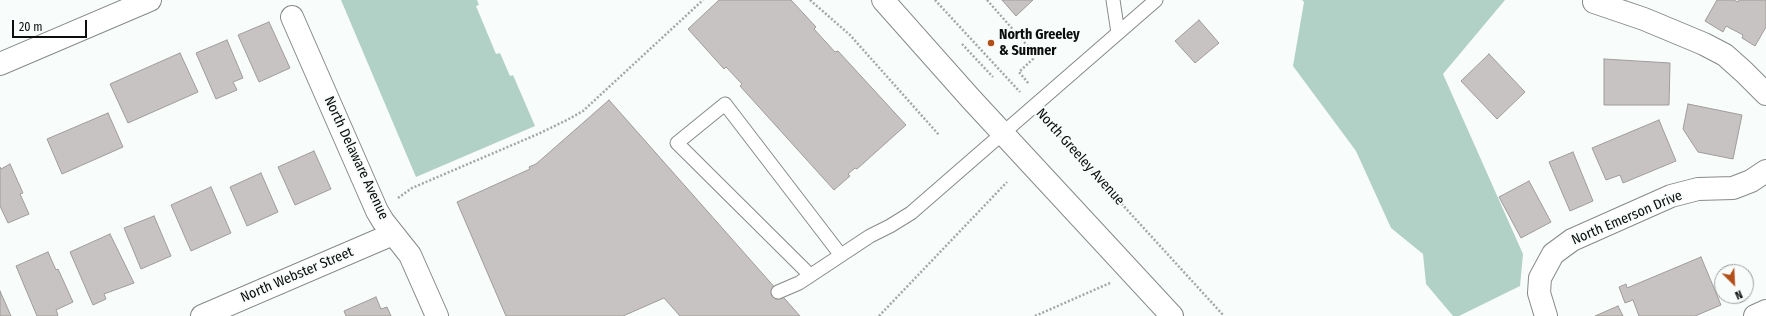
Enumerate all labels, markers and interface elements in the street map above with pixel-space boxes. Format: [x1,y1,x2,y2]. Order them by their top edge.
scale bar [14,12,89,38]
text: 20 m [19,20,43,34]
place label: North Greeley & Sumner [999,27,1080,60]
marker: North Greeley & Sumner [986,38,996,48]
street label: North Delaware Avenue [320,94,392,222]
street label: North Greeley Avenue [1032,105,1128,209]
street label: North Emerson Drive [1569,187,1685,249]
street label: North Webster Street [238,244,356,306]
north arrow [1714,264,1754,304]
text: N [1733,287,1744,302]

